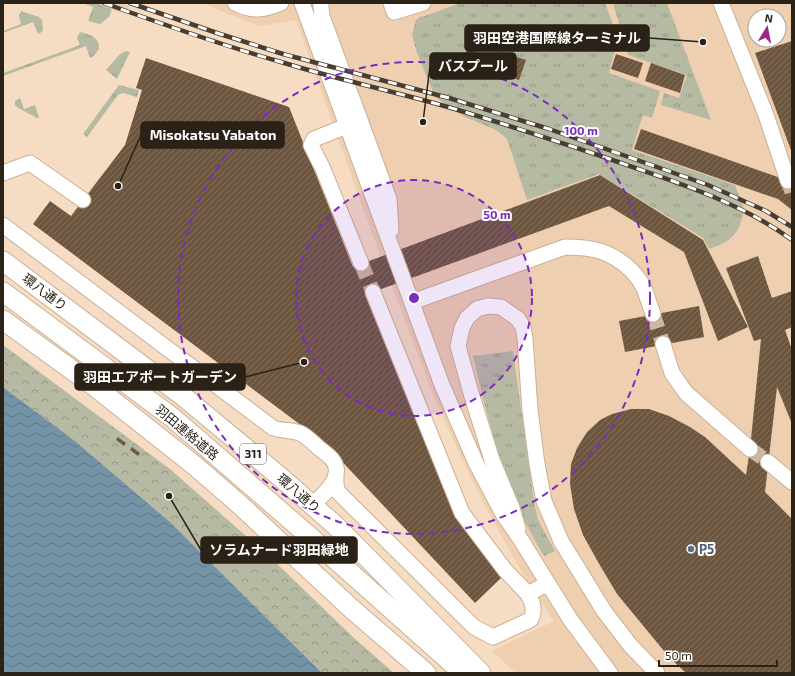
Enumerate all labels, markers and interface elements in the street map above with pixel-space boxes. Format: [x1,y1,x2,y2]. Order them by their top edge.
north arrow [747,8,787,48]
text: N [764,11,774,25]
callout: 羽田空港国際線ターミナル [465,25,649,51]
text: 羽田空港国際線ターミナル [473,29,641,46]
callout: バスプール [430,53,516,79]
text: バスプール [438,57,508,74]
callout: Misokatsu Yabaton [141,122,284,148]
text: 100 m [564,123,598,137]
text: Misokatsu Yabaton [150,126,276,143]
text: 50 m [483,207,511,221]
street label: 環八通り [19,270,71,314]
centre of rings [407,291,421,305]
callout: 羽田エアポートガーデン [75,364,245,390]
text: 羽田エアポートガーデン [83,368,237,385]
street label: 羽田連絡道路 [152,401,222,463]
road number: 311 [240,444,266,464]
street label: 環八通り [274,470,324,516]
callout: ソラムナード羽田緑地 [201,537,357,563]
text: ソラムナード羽田緑地 [209,541,349,558]
place label: P5 [699,541,714,557]
marker: P5 [686,544,696,554]
scale bar [659,642,777,668]
text: 50 m [665,648,692,662]

